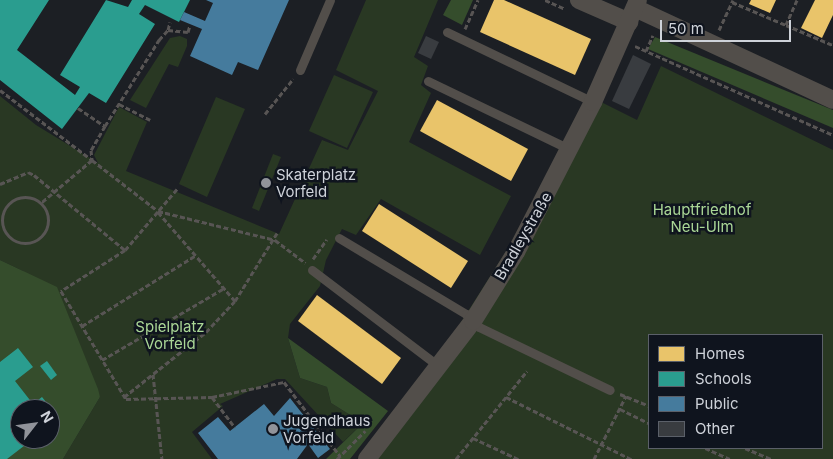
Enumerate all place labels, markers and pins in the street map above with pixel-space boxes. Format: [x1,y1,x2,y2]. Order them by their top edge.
place label: Skaterplatz Vorfeld [276,165,356,200]
marker: Skaterplatz Vorfeld [260,177,272,189]
place label: Jugendhaus Vorfeld [283,411,371,446]
marker: Jugendhaus Vorfeld [267,423,279,435]

